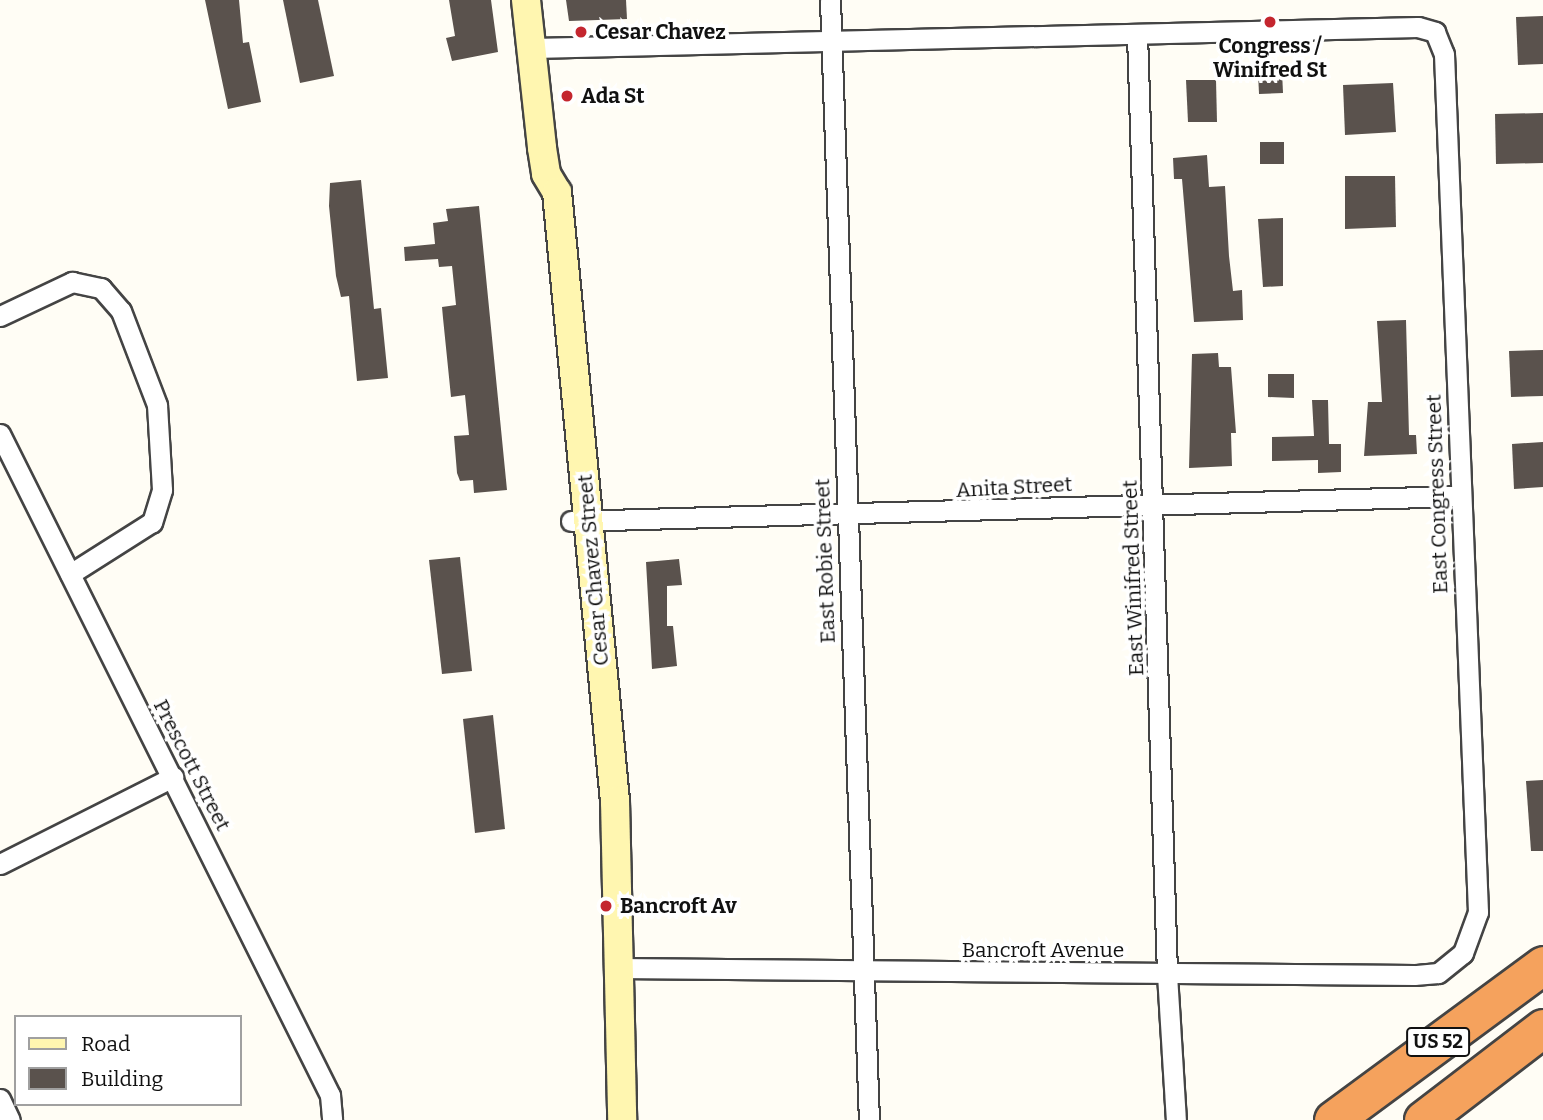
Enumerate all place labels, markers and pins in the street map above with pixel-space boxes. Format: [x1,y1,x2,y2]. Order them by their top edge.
marker: Congress / Winifred St [1262,14,1278,30]
place label: Cesar Chavez [595,19,726,45]
marker: Cesar Chavez [573,24,589,40]
place label: Congress / Winifred St [1213,33,1327,83]
place label: Ada St [581,83,645,109]
marker: Ada St [559,88,575,104]
place label: Bancroft Av [620,893,737,919]
marker: Bancroft Av [598,898,614,914]

